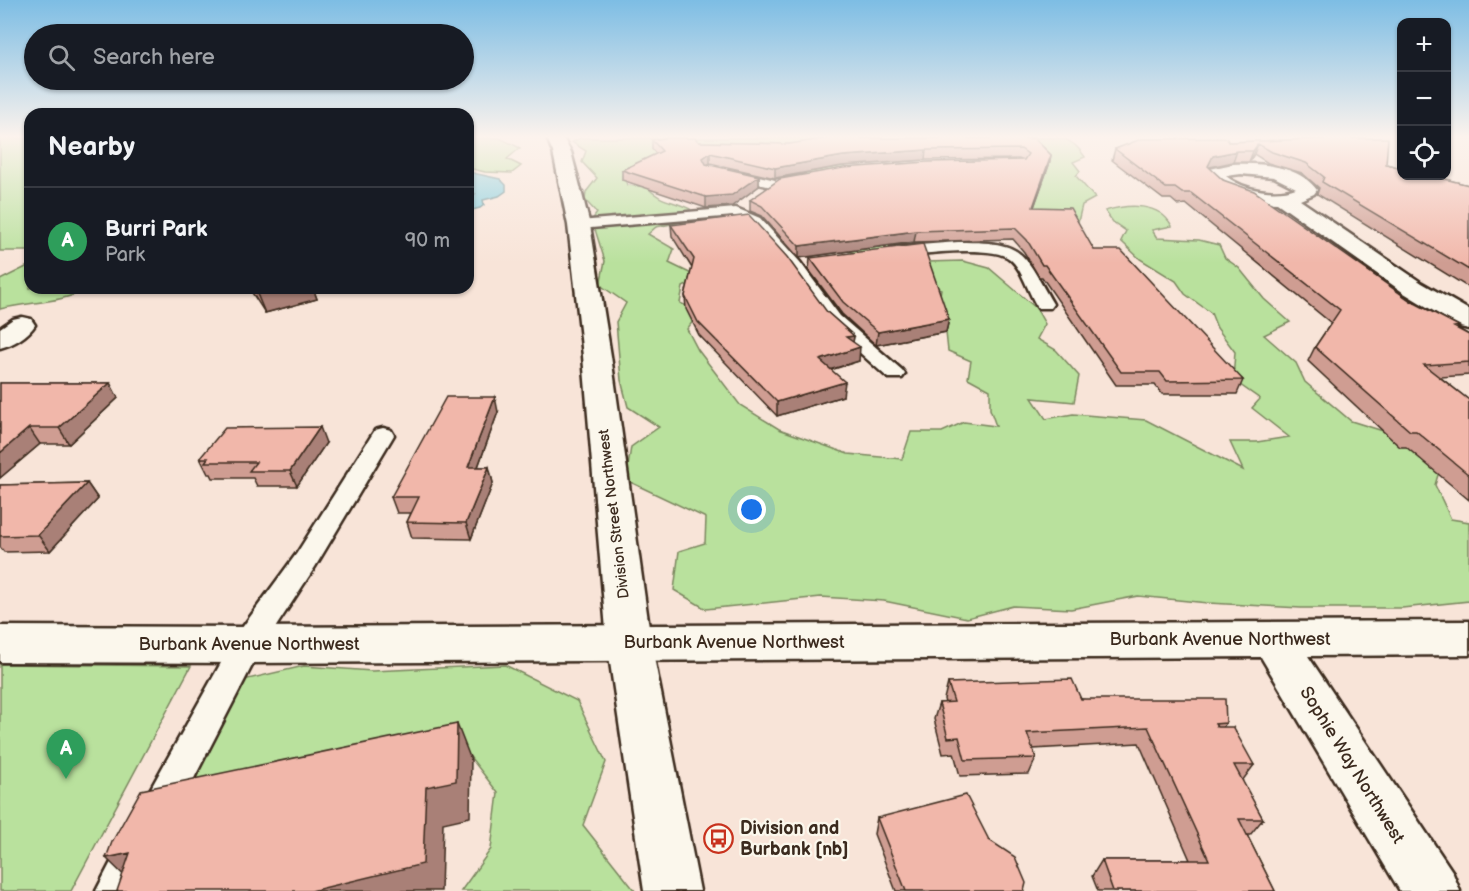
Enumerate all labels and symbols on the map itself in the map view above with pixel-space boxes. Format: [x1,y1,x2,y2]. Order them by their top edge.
street label: Division Street Northwest [594,428,634,600]
your location [737,495,766,524]
street label: Burbank Avenue Northwest [1109,629,1331,650]
street label: Burbank Avenue Northwest [623,632,845,653]
street label: Burbank Avenue Northwest [138,634,360,655]
street label: Sophie Way Northwest [1295,683,1409,848]
pin: A [46,730,86,779]
place label: Division and Burbank [nb] [740,818,848,860]
bus stop icon: Division and Burbank [nb] [703,822,735,854]

